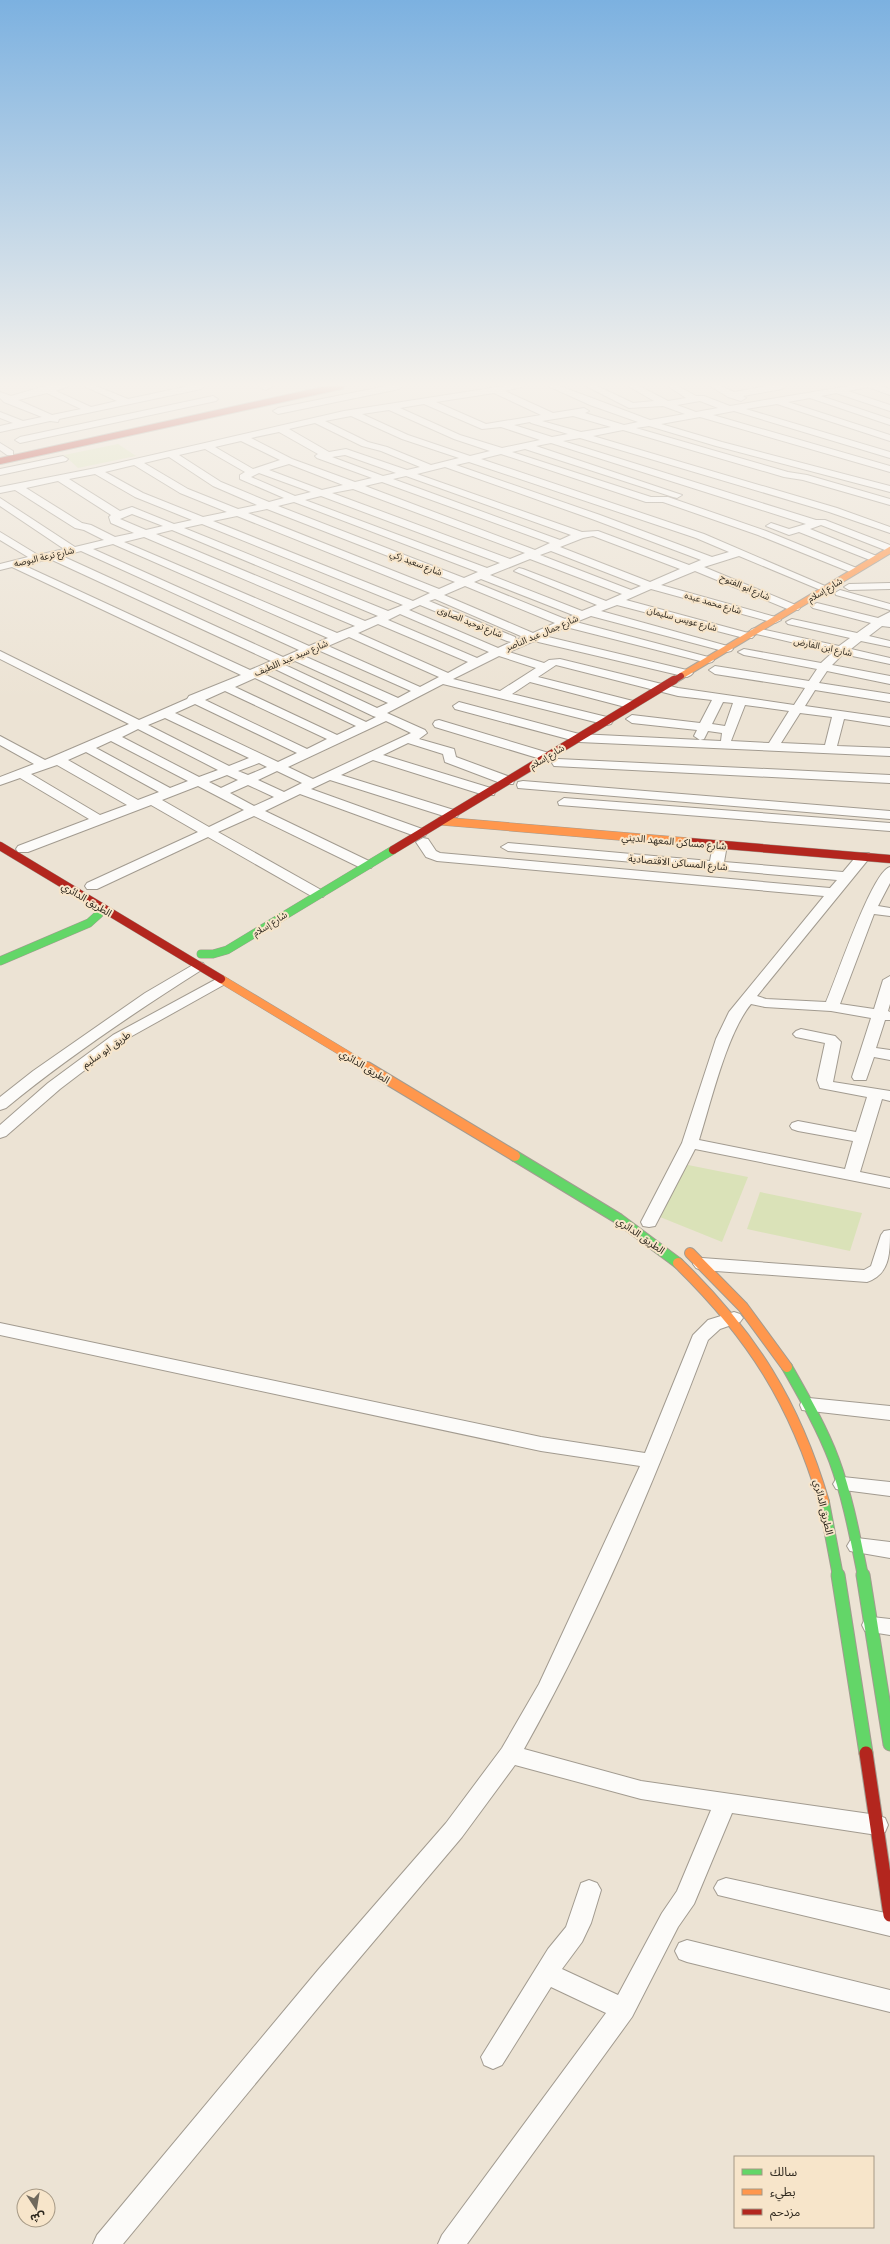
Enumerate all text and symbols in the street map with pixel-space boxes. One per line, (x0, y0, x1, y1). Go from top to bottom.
street label: شارع ترعة البوصه (13, 545, 75, 571)
street label: شارع سعيد زكي (388, 548, 444, 580)
street label: شارع ابو الفتوح (718, 572, 771, 604)
street label: شارع إسلام (806, 576, 845, 606)
street label: شارع محمد عبده (683, 590, 743, 618)
street label: شارع توحيد الصاوى (435, 604, 504, 641)
street label: شارع عويس سليمان (645, 605, 718, 635)
street label: شارع جمال عبد الناصر (503, 613, 581, 655)
street label: شارع ابن الفارض (792, 636, 853, 660)
street label: شارع سيد عبد اللطيف (253, 638, 330, 680)
street label: شارع إسلام (528, 743, 567, 773)
street label: شارع مساكن المعهد الديني (621, 831, 727, 854)
street label: شارع المساكن الاقتصادية (628, 853, 728, 874)
street label: الطريق الدائري (59, 880, 114, 921)
street label: شارع إسلام (251, 910, 290, 940)
street label: طريق ابو سليم (80, 1029, 134, 1072)
street label: الطريق الدائري (337, 1047, 392, 1088)
street label: الطريق الدائري (613, 1215, 667, 1258)
street label: الطريق الدائري (810, 1478, 835, 1536)
legend (734, 2156, 874, 2228)
text: سالك (770, 2165, 797, 2179)
text: بطيء (770, 2185, 796, 2202)
north arrow (16, 2188, 56, 2228)
text: مزدحم (770, 2205, 800, 2221)
text: ش (29, 2209, 47, 2225)

